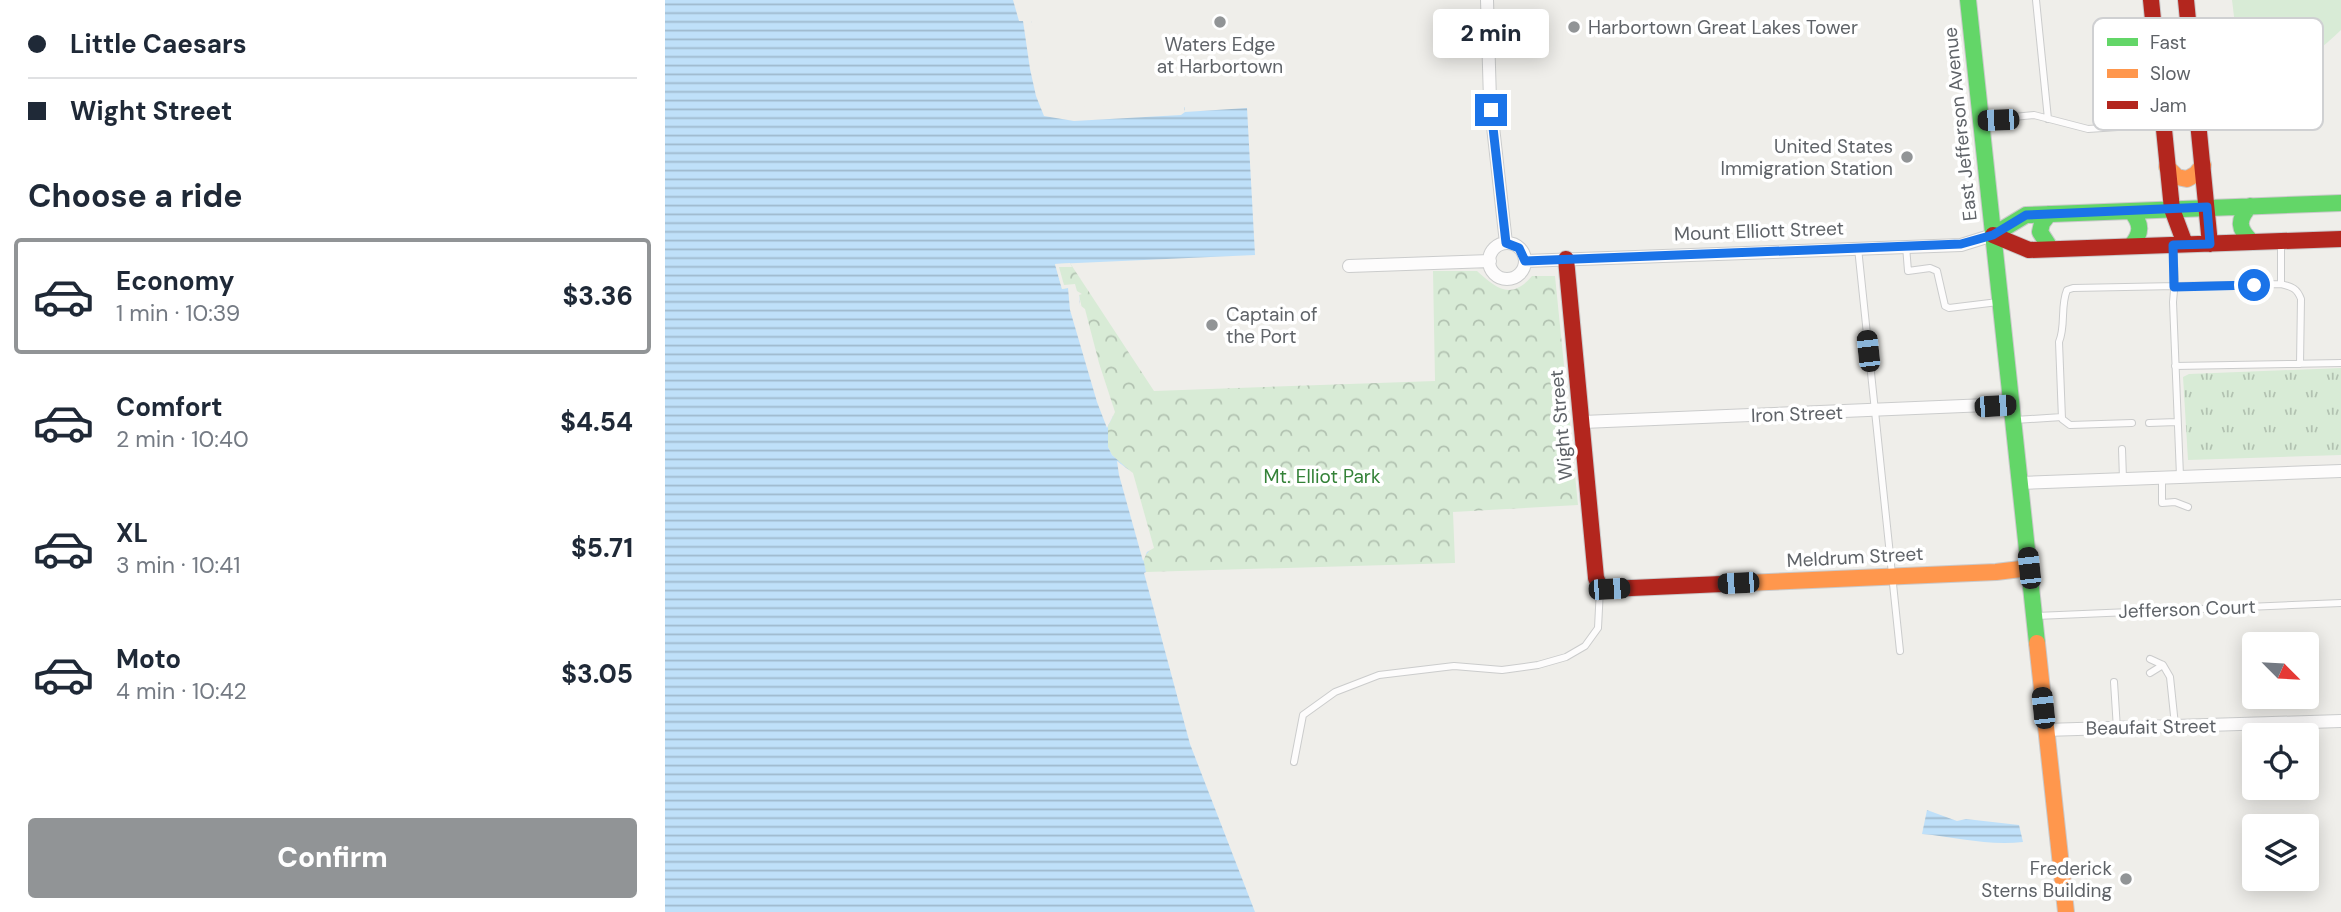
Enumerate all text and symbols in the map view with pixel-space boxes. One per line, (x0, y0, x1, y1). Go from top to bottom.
callout: 2 min (1433, 8, 1549, 57)
marker: Waters Edge at Harbortown (1212, 14, 1228, 30)
place label: Harbortown Great Lakes Tower (1588, 15, 1858, 40)
text: 2 min (1460, 18, 1522, 48)
legend (2093, 18, 2323, 130)
marker: Harbortown Great Lakes Tower (1566, 19, 1582, 35)
street label: East Jefferson Avenue (1937, 26, 1983, 222)
text: Little Caesars (70, 27, 246, 61)
text: Fast (2150, 30, 2186, 55)
place label: Waters Edge at Harbortown (1157, 32, 1283, 79)
text: Slow (2150, 61, 2191, 86)
text: Jam (2150, 93, 2187, 118)
text: Wight Street (70, 94, 232, 128)
route end (1475, 94, 1507, 126)
car (1977, 109, 2020, 131)
place label: United States Immigration Station (1720, 134, 1893, 181)
marker: United States Immigration Station (1899, 149, 1915, 165)
text: Choose a ride (28, 175, 243, 217)
street label: Mount Elliott Street (1674, 216, 1844, 246)
text: Economy (116, 264, 234, 298)
icon: car (32, 265, 95, 328)
route start (2238, 269, 2270, 301)
text: $3.36 (563, 279, 633, 313)
text: 1 min · 10:39 (116, 298, 240, 328)
place label: Captain of the Port (1226, 302, 1318, 349)
marker: Captain of the Port (1204, 317, 1220, 333)
car (1856, 329, 1881, 373)
street label: Wight Street (1544, 369, 1578, 481)
text: Comfort (116, 390, 222, 424)
icon: car (32, 391, 95, 454)
car (1974, 394, 2017, 418)
street label: Iron Street (1750, 400, 1844, 428)
text: $4.54 (560, 405, 633, 439)
text: 2 min · 10:40 (116, 424, 249, 454)
park label: Mt. Elliot Park (1264, 464, 1381, 489)
text: XL (116, 516, 148, 550)
icon: car (32, 517, 95, 580)
text: $5.71 (571, 531, 633, 565)
street label: Meldrum Street (1786, 541, 1924, 573)
car (2017, 546, 2042, 590)
text: 3 min · 10:41 (116, 550, 240, 580)
car (1717, 571, 1760, 595)
car (1588, 577, 1631, 601)
street label: Jefferson Court (2118, 594, 2256, 624)
north arrow (2242, 632, 2319, 709)
map controls (2242, 632, 2319, 891)
text: Moto (116, 642, 181, 676)
icon: car (32, 643, 95, 706)
text: $3.05 (561, 657, 633, 691)
text: 4 min · 10:42 (116, 676, 247, 706)
car (2031, 686, 2056, 730)
street label: Beaufait Street (2085, 713, 2217, 741)
button: locate (2242, 723, 2319, 800)
button: layers (2242, 814, 2319, 891)
button: Confirm (28, 818, 637, 898)
place label: Frederick Sterns Building (1981, 856, 2112, 903)
marker: Frederick Sterns Building (2118, 871, 2134, 887)

